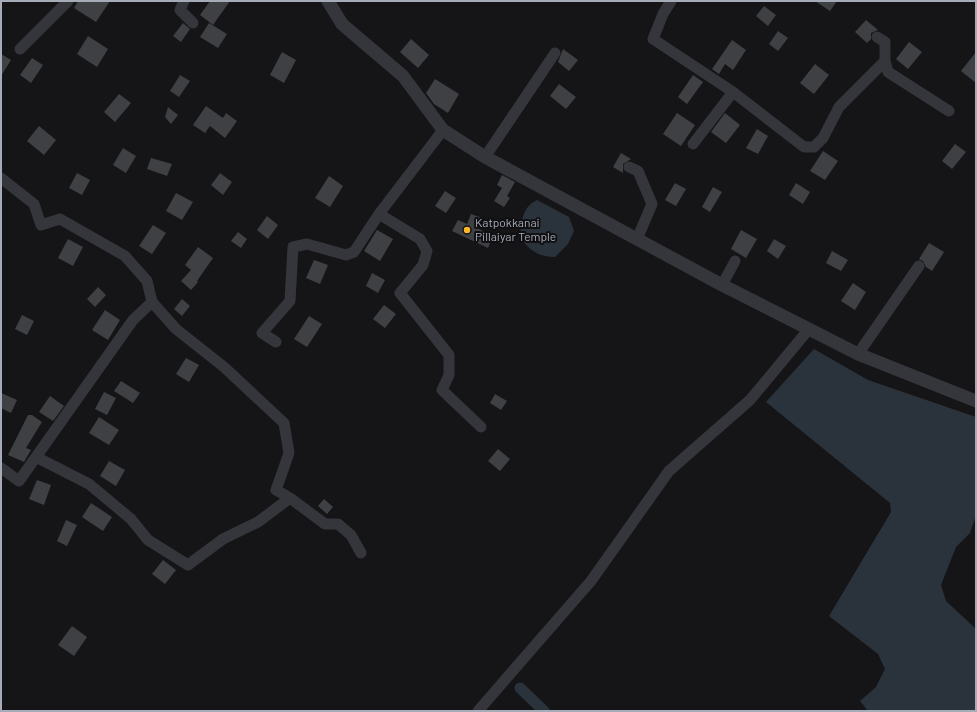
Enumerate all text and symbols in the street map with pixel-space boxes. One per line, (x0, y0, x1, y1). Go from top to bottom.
place label: Katpokkanai Pillaiyar Temple (475, 215, 556, 243)
marker: Katpokkanai Pillaiyar Temple (462, 225, 472, 235)

